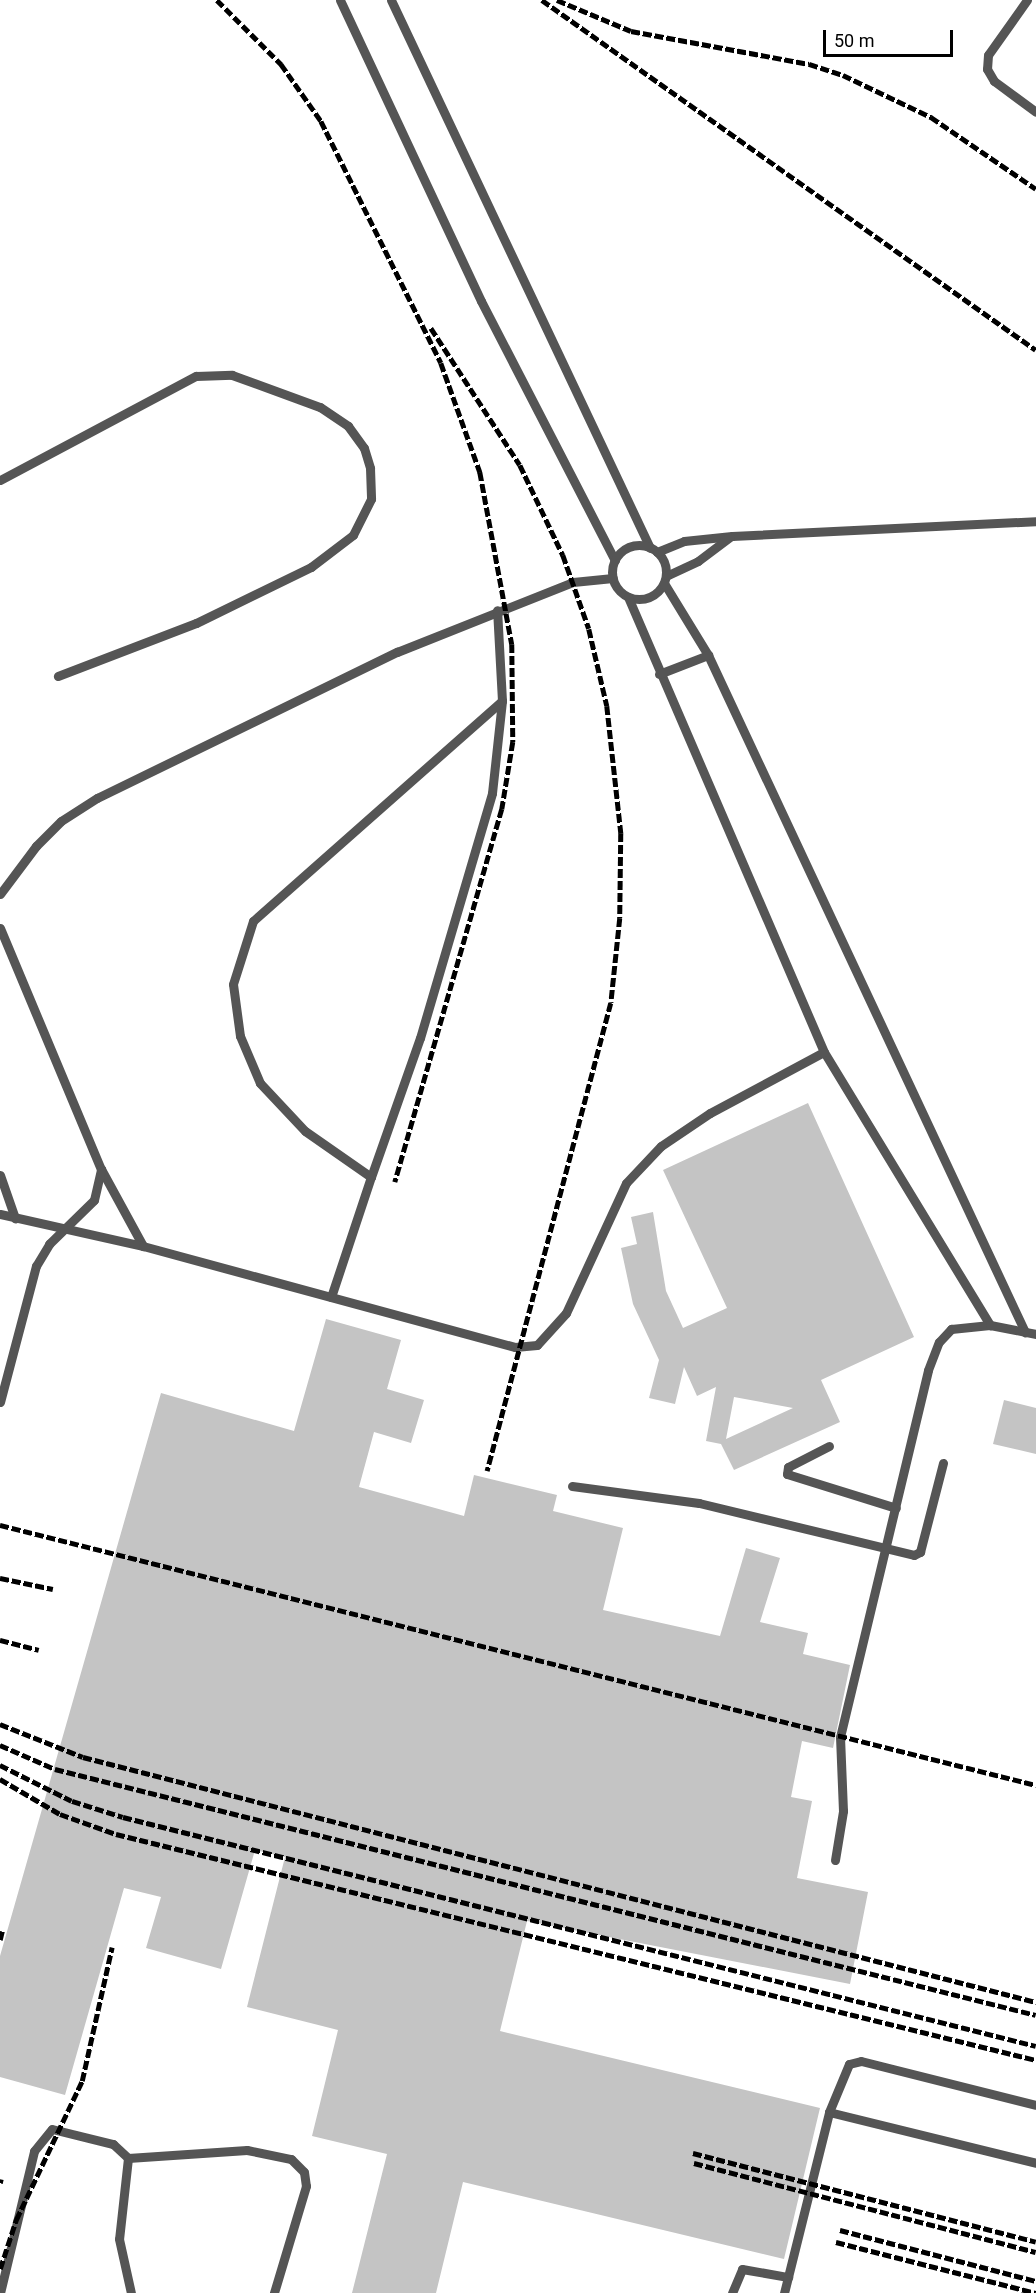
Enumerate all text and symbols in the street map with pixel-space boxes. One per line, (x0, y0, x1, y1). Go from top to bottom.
scale bar (826, 18, 956, 56)
text: 50 m (834, 30, 874, 51)

